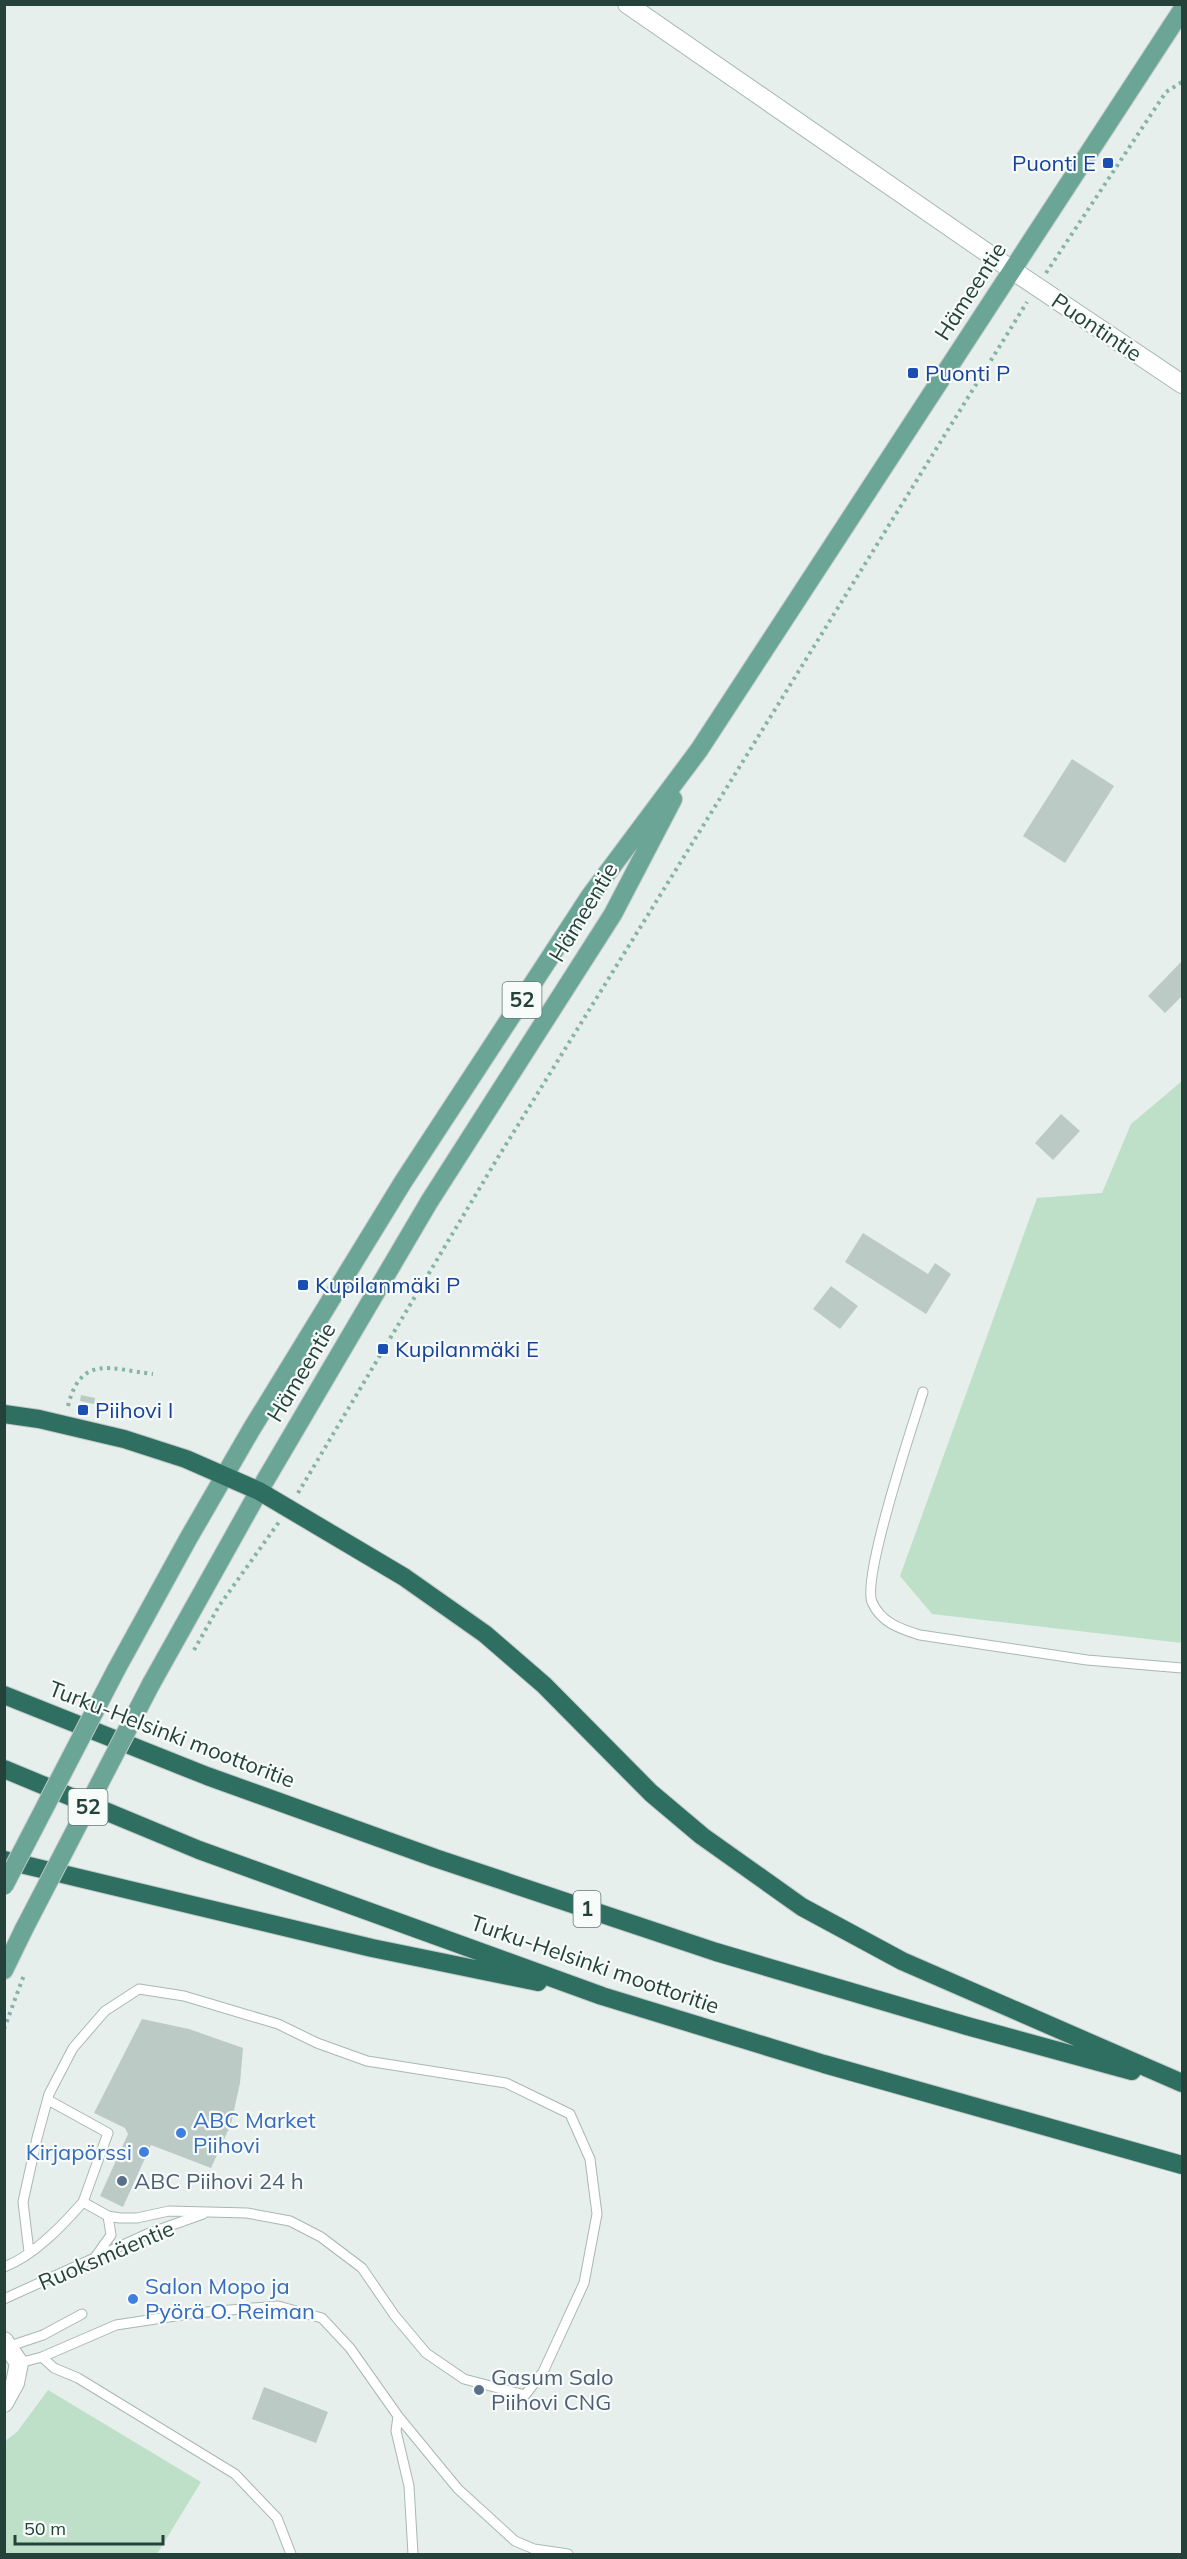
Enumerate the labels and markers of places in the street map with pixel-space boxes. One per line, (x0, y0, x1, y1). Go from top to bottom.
place label: Puonti E (1012, 149, 1096, 177)
marker: Puonti E (1101, 156, 1115, 170)
place label: Puonti P (925, 359, 1010, 387)
marker: Puonti P (906, 366, 920, 380)
place label: Kupilanmäki P (315, 1271, 460, 1299)
marker: Kupilanmäki P (296, 1278, 310, 1292)
place label: Kupilanmäki E (395, 1335, 539, 1363)
marker: Kupilanmäki E (376, 1342, 390, 1356)
place label: Piihovi I (95, 1396, 173, 1424)
marker: Piihovi I (76, 1403, 90, 1417)
place label: ABC Market Piihovi (193, 2106, 316, 2159)
marker: ABC Market Piihovi (174, 2126, 188, 2140)
place label: Kirjapörssi (26, 2138, 132, 2166)
marker: Kirjapörssi (137, 2145, 151, 2159)
place label: ABC Piihovi 24 h (134, 2167, 304, 2195)
marker: ABC Piihovi 24 h (115, 2174, 129, 2188)
place label: Salon Mopo ja Pyörä O. Reiman (145, 2272, 315, 2325)
marker: Salon Mopo ja Pyörä O. Reiman (126, 2292, 140, 2306)
place label: Gasum Salo Piihovi CNG (491, 2363, 614, 2416)
marker: Gasum Salo Piihovi CNG (472, 2383, 486, 2397)

